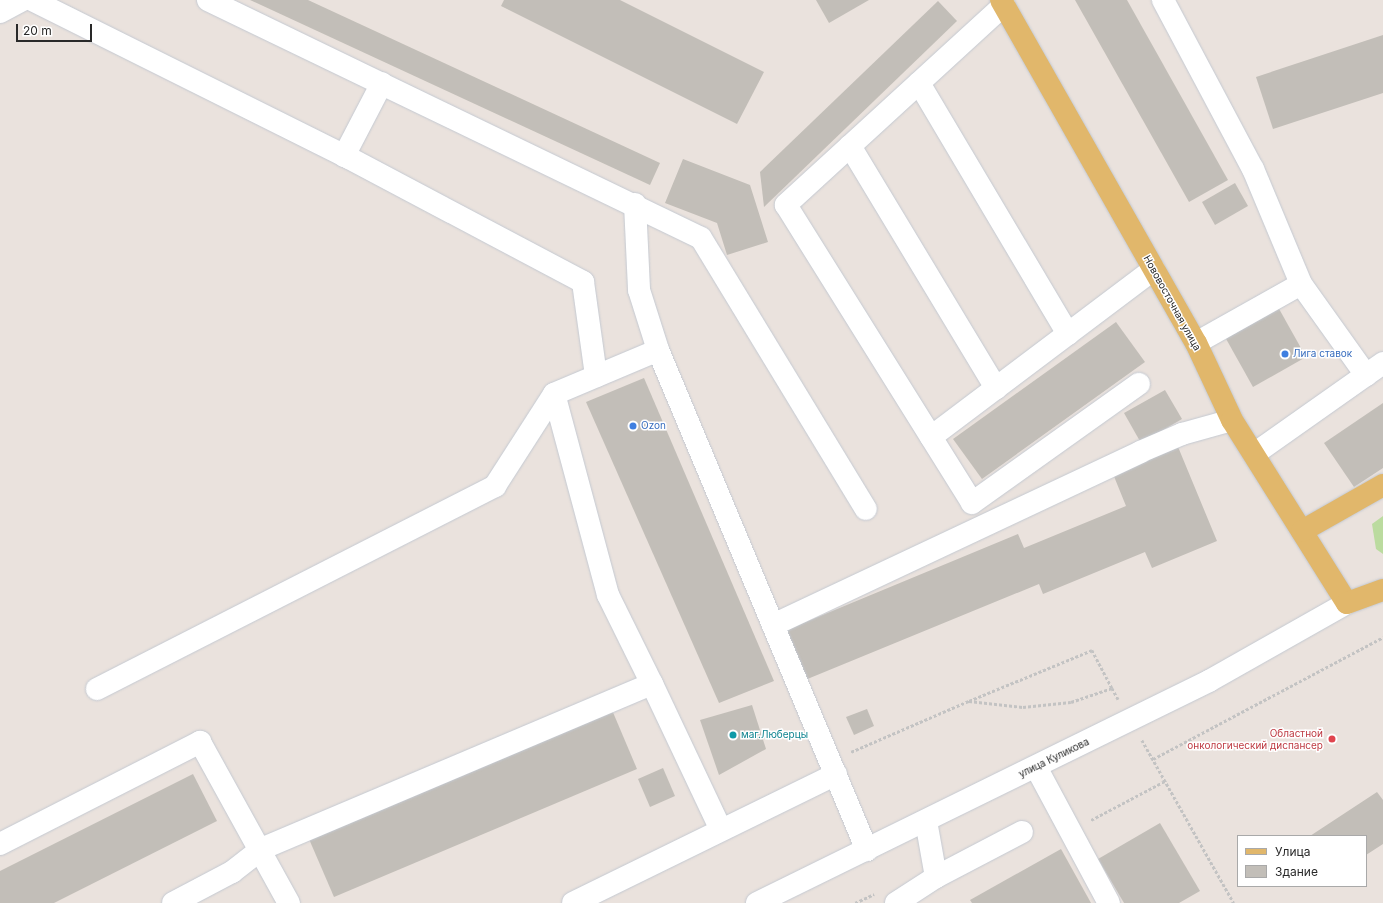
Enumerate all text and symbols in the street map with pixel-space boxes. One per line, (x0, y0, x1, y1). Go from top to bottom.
scale bar (18, 16, 94, 42)
text: 20 m (23, 23, 52, 38)
street label: Нововосточная улица (1141, 253, 1203, 353)
place label: Лига ставок (1293, 348, 1352, 360)
marker: Лига ставок (1280, 349, 1290, 359)
place label: Ozon (641, 420, 666, 432)
marker: Ozon (628, 421, 638, 431)
place label: Областной онкологический диспансер (1187, 727, 1323, 750)
place label: маг.Люберцы (741, 729, 808, 741)
marker: маг.Люберцы (728, 730, 738, 740)
marker: Областной онкологический диспансер (1326, 733, 1338, 745)
street label: улица Куликова (1017, 736, 1091, 780)
legend (1237, 835, 1367, 887)
text: Улица (1275, 844, 1310, 859)
text: Здание (1275, 864, 1318, 879)

